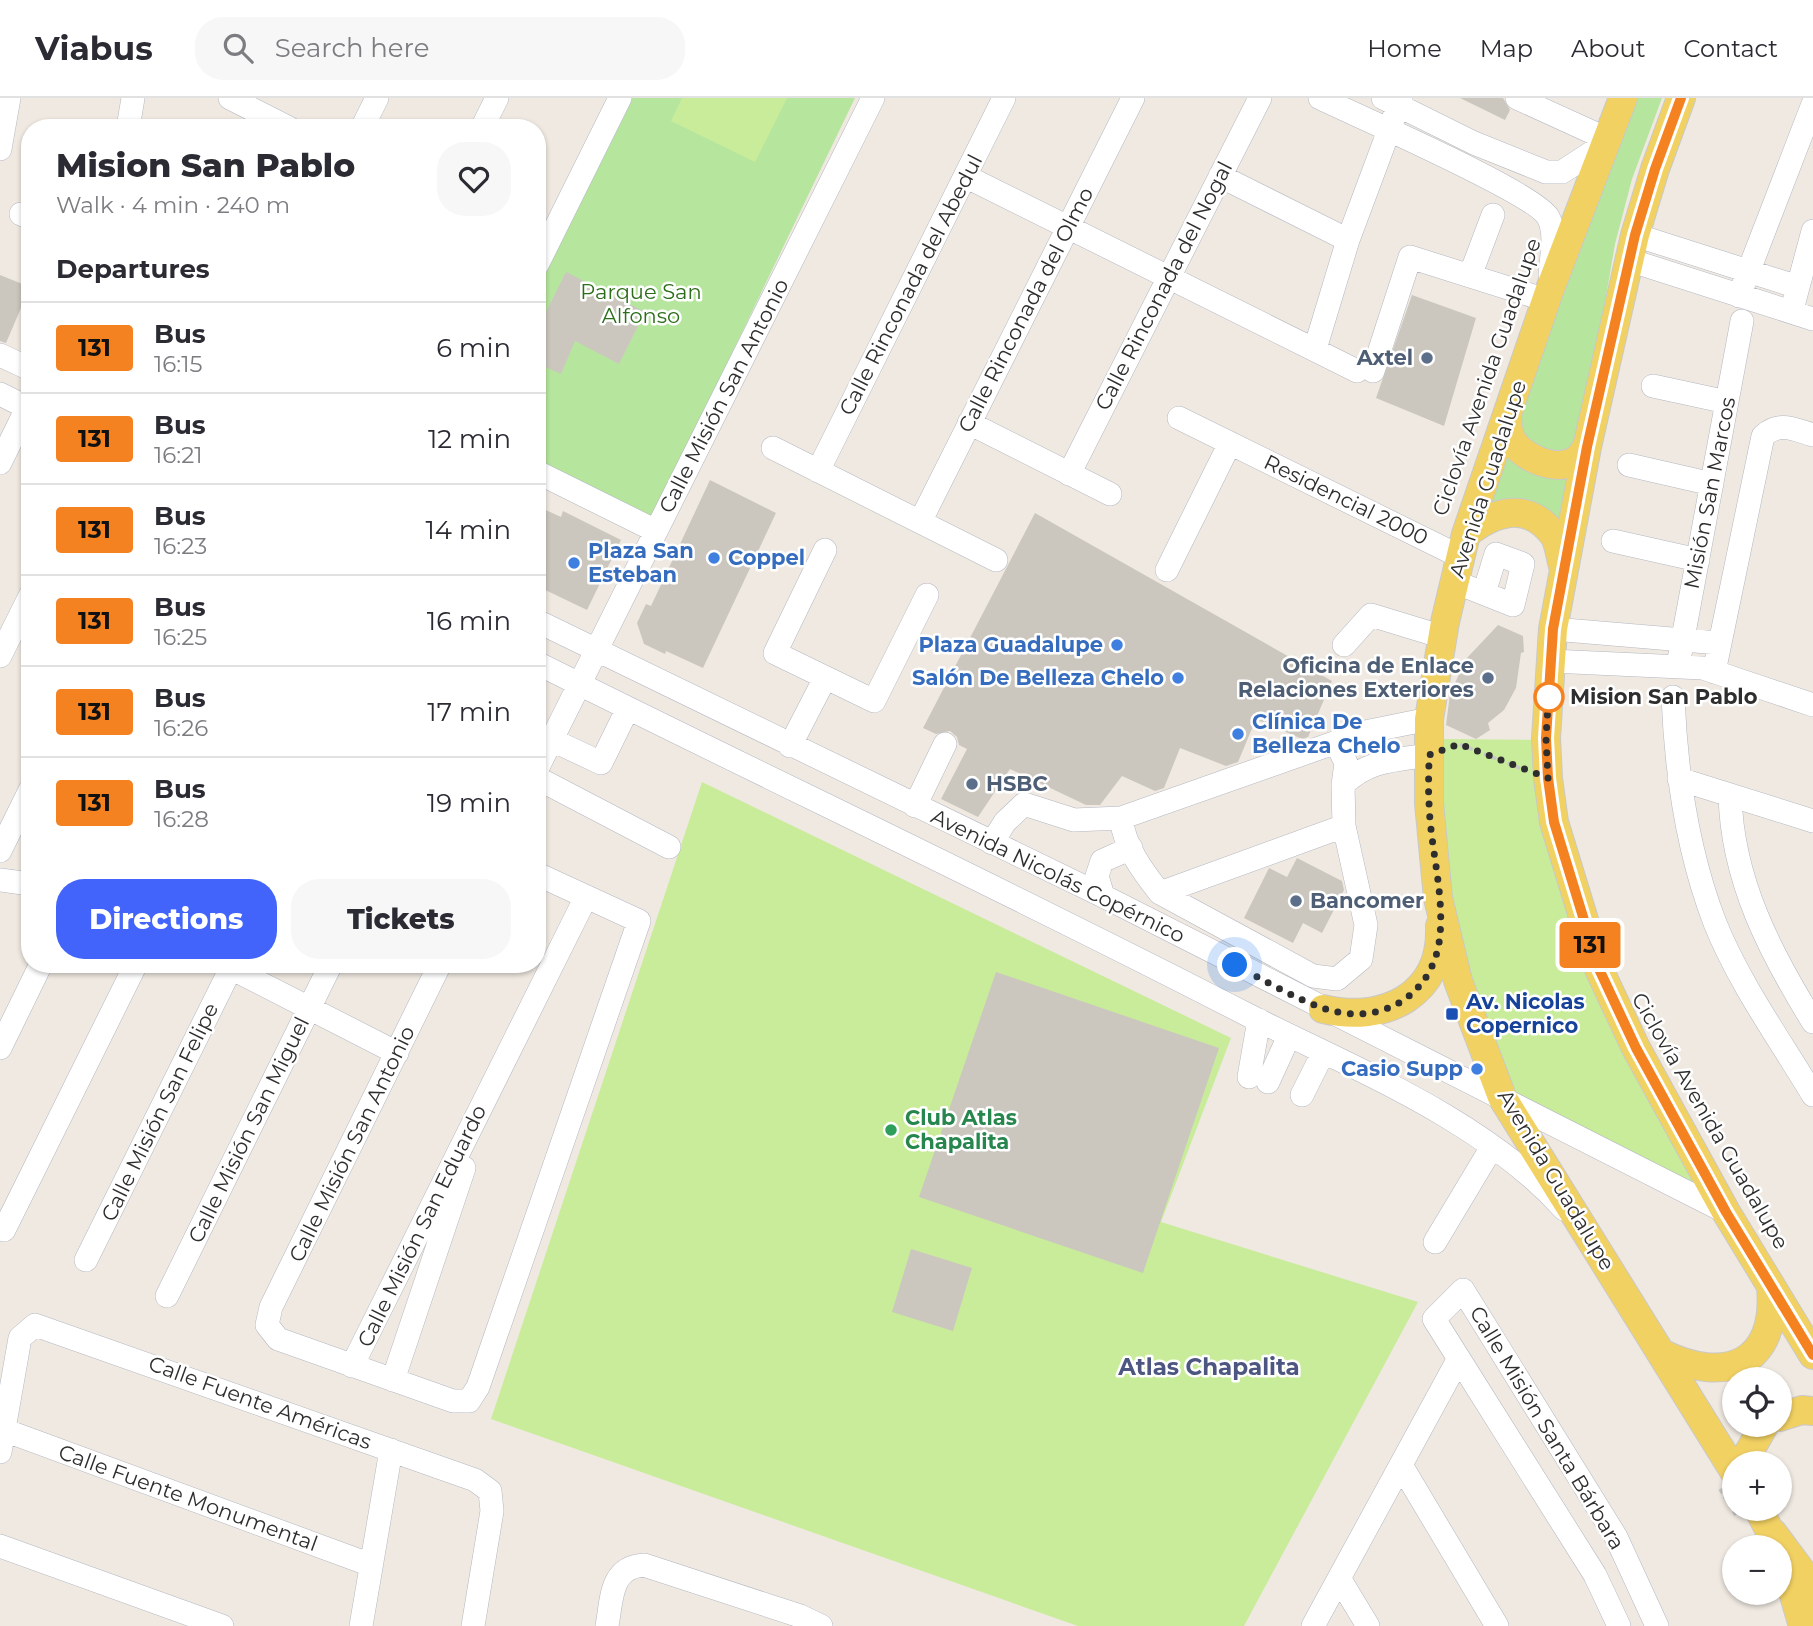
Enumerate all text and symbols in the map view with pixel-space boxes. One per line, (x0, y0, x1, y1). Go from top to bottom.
search box (195, 17, 685, 80)
text: Viabus (35, 28, 153, 68)
icon: search (219, 29, 257, 67)
text: Search here (275, 32, 429, 64)
text: Home (1367, 34, 1442, 63)
text: Map (1480, 34, 1533, 63)
text: About (1571, 34, 1645, 63)
text: Contact (1683, 34, 1778, 63)
button: heart (437, 142, 511, 216)
text: Mision San Pablo (56, 145, 355, 185)
street label: Calle Rinconada del Abedul (834, 150, 987, 419)
street label: Calle Rinconada del Nogal (1090, 157, 1237, 414)
street label: Calle Rinconada del Olmo (953, 183, 1098, 437)
text: Walk · 4 min · 240 m (56, 191, 290, 219)
street label: Ciclovía Avenida Guadalupe (1428, 235, 1546, 519)
text: Departures (56, 253, 210, 285)
street label: Calle Misión San Antonio (653, 274, 794, 517)
park label: Parque San Alfonso (580, 279, 702, 328)
text: Bus (154, 318, 206, 350)
text: 6 min (436, 332, 511, 364)
text: 131 (78, 333, 111, 362)
place label: Axtel (1356, 345, 1413, 370)
text: 16:15 (154, 350, 203, 378)
marker: Axtel (1419, 350, 1435, 366)
street label: Avenida Guadalupe (1444, 377, 1532, 581)
street label: Misión San Marcos (1679, 395, 1740, 591)
text: Bus (154, 409, 206, 441)
text: 12 min (428, 423, 511, 455)
text: 131 (78, 424, 111, 453)
text: 16:21 (154, 441, 203, 469)
street label: Residencial 2000 (1260, 449, 1432, 550)
text: Bus (154, 500, 206, 532)
text: 14 min (425, 514, 511, 546)
text: 131 (78, 515, 111, 544)
text: 16:23 (154, 532, 207, 560)
place label: Plaza San Esteban (588, 538, 694, 587)
place label: Coppel (728, 545, 805, 570)
marker: Coppel (706, 550, 722, 566)
marker: Plaza San Esteban (566, 555, 582, 571)
text: Bus (154, 591, 206, 623)
text: 16 min (427, 605, 511, 637)
text: 131 (78, 606, 111, 635)
text: 16:25 (154, 623, 207, 651)
place label: Plaza Guadalupe (918, 632, 1103, 657)
marker: Plaza Guadalupe (1109, 637, 1125, 653)
place label: Oficina de Enlace Relaciones Exteriores (1238, 653, 1474, 702)
place label: Salón De Belleza Chelo (912, 665, 1164, 690)
marker: Salón De Belleza Chelo (1170, 670, 1186, 686)
marker: Oficina de Enlace Relaciones Exteriores (1480, 670, 1496, 686)
text: Bus (154, 682, 206, 714)
marker: Mision San Pablo (1534, 682, 1564, 712)
place label: Mision San Pablo (1570, 684, 1758, 709)
text: 17 min (427, 696, 511, 728)
text: 131 (78, 697, 111, 726)
place label: Clínica De Belleza Chelo (1252, 709, 1401, 758)
text: 16:26 (154, 714, 208, 742)
marker: Clínica De Belleza Chelo (1230, 726, 1246, 742)
place label: HSBC (986, 771, 1048, 796)
text: Bus (154, 773, 206, 805)
marker: HSBC (964, 776, 980, 792)
text: 19 min (427, 787, 511, 819)
text: 131 (78, 788, 111, 817)
street label: Avenida Nicolás Copérnico (927, 803, 1189, 948)
text: 16:28 (154, 805, 209, 833)
button: Directions (56, 879, 277, 959)
button: Tickets (291, 879, 511, 959)
place label: Bancomer (1310, 888, 1424, 913)
marker: Bancomer (1288, 893, 1304, 909)
line badge: 131 (1550, 922, 1630, 968)
text: 131 (1573, 930, 1607, 959)
your location (1217, 947, 1252, 982)
street label: Ciclovía Avenida Guadalupe (1627, 988, 1794, 1253)
place label: Av. Nicolas Copernico (1465, 989, 1585, 1038)
street label: Calle Misión San Felipe (96, 998, 223, 1225)
marker: Av. Nicolas Copernico (1444, 1006, 1460, 1022)
street label: Calle Misión San Miguel (183, 1013, 314, 1247)
street label: Calle Misión San Antonio (283, 1022, 420, 1266)
place label: Casio Supp (1341, 1056, 1463, 1081)
marker: Casio Supp (1469, 1061, 1485, 1077)
street label: Avenida Guadalupe (1493, 1085, 1620, 1275)
street label: Calle Misión San Eduardo (352, 1101, 491, 1351)
place label: Club Atlas Chapalita (905, 1105, 1017, 1154)
marker: Club Atlas Chapalita (883, 1122, 899, 1138)
street label: Calle Misión Santa Bárbara (1465, 1301, 1630, 1554)
street label: Calle Fuente Américas (145, 1351, 375, 1455)
district label: Atlas Chapalita (1117, 1353, 1300, 1381)
map controls (1722, 1367, 1792, 1605)
button: locate (1722, 1367, 1792, 1437)
street label: Calle Fuente Monumental (55, 1439, 321, 1556)
button: + (1722, 1451, 1792, 1521)
button: − (1722, 1535, 1792, 1605)

